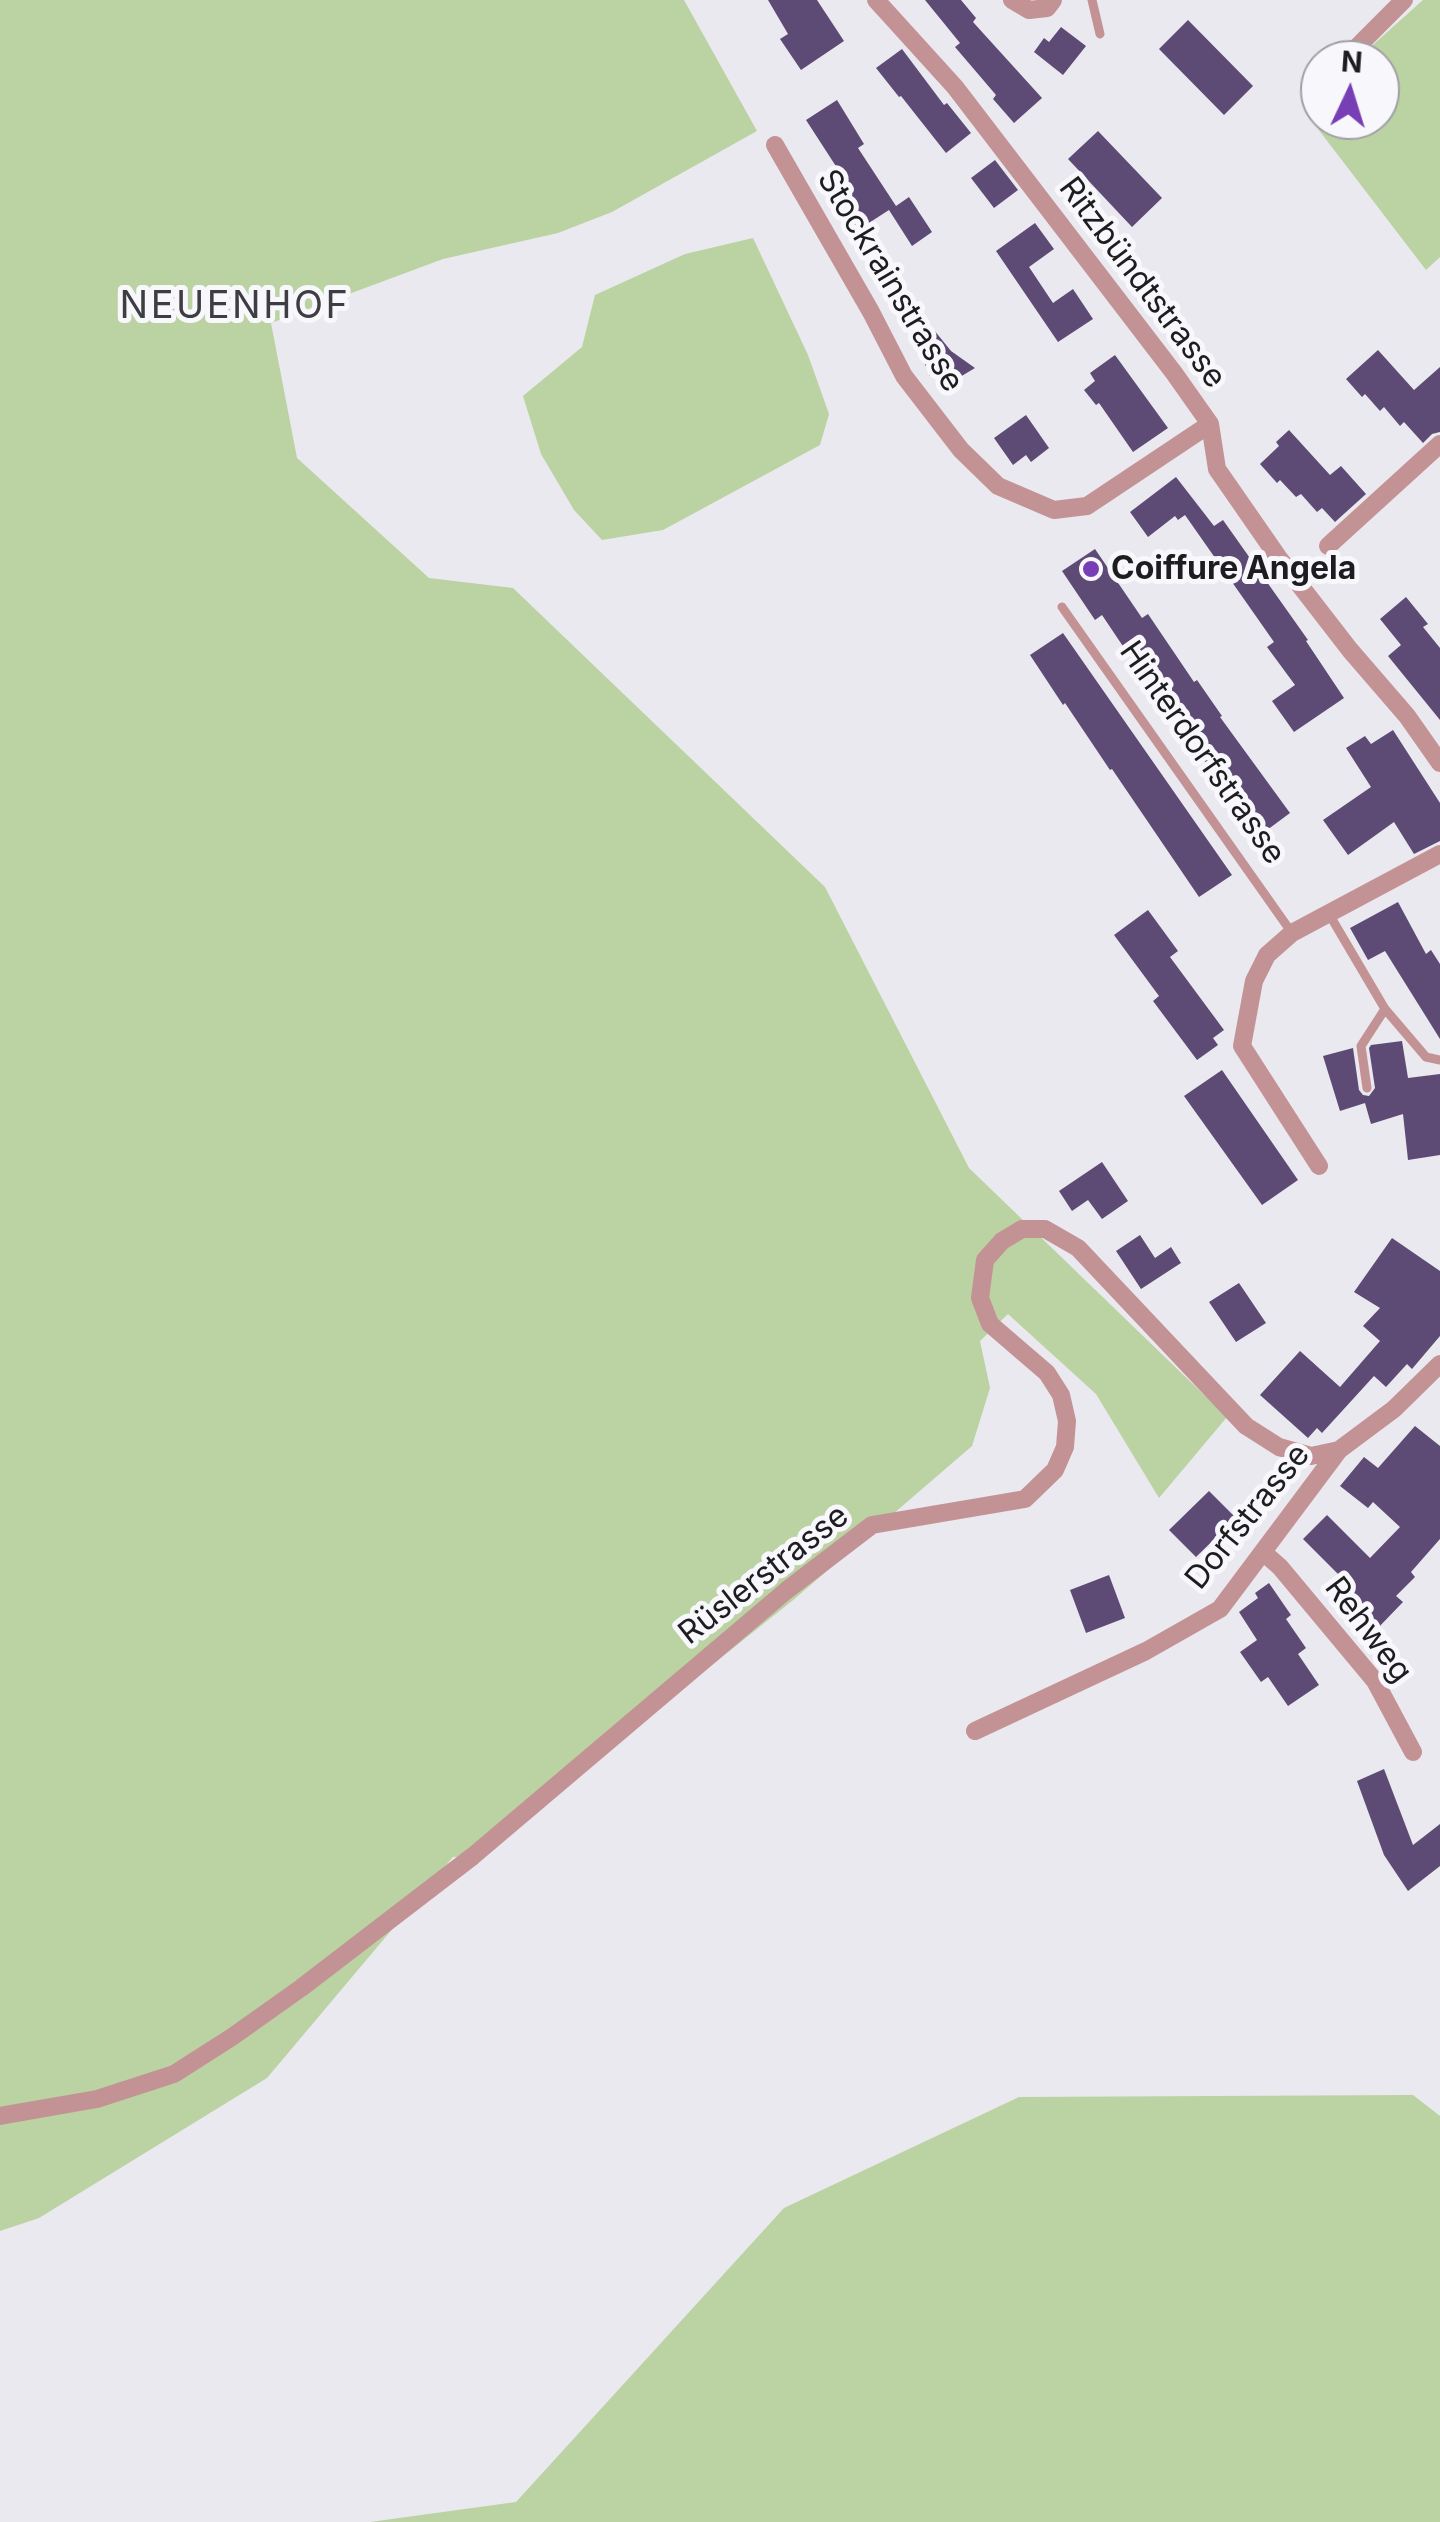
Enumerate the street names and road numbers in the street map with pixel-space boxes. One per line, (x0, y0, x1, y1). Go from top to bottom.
street label: Stockrainstrasse (809, 163, 971, 399)
street label: Ritzbündtstrasse (1050, 170, 1234, 396)
street label: Hinterdorfstrasse (1111, 634, 1293, 872)
street label: Dorfstrasse (1178, 1437, 1318, 1597)
street label: Rüslerstrasse (672, 1497, 856, 1653)
street label: Rehweg (1316, 1570, 1420, 1690)

